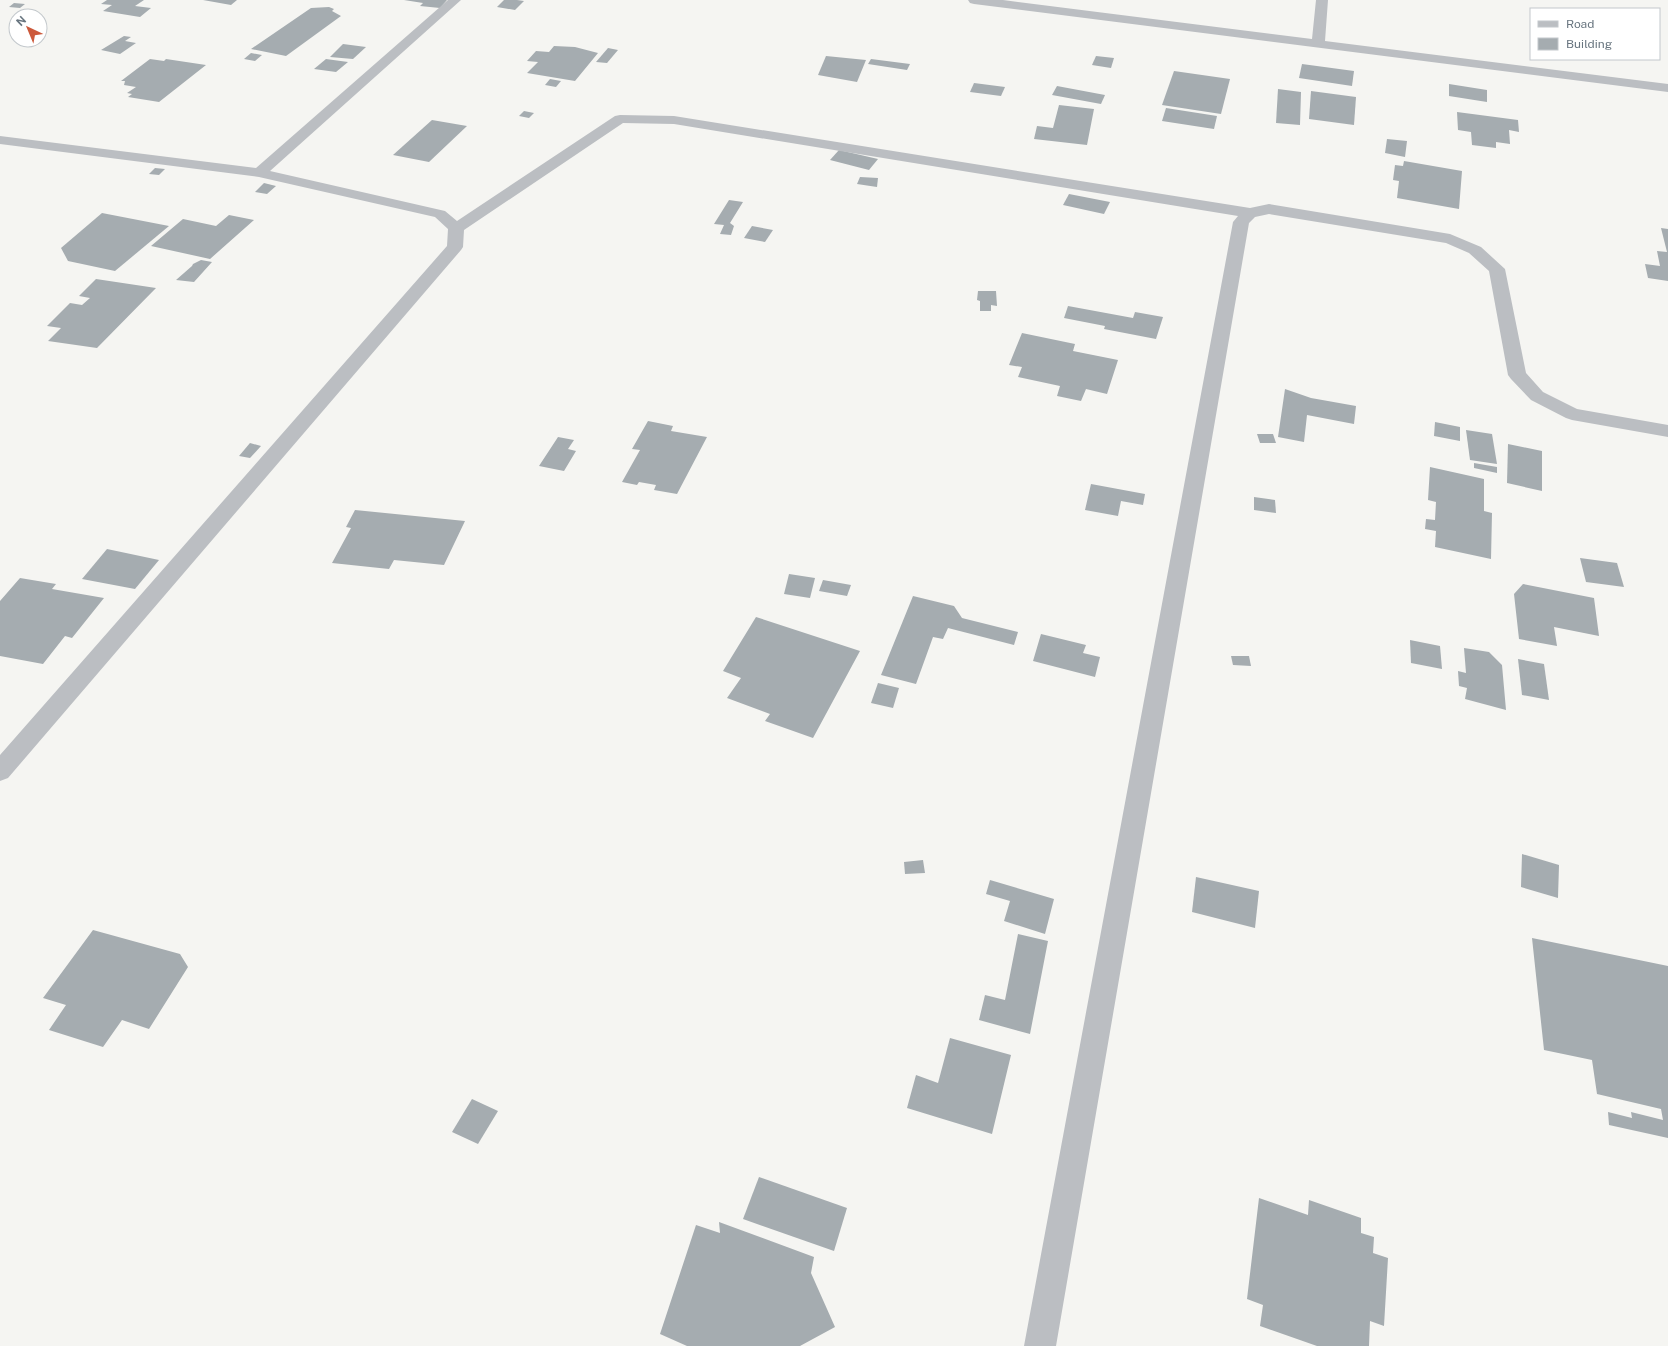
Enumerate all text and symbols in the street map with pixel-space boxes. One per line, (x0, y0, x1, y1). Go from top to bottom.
north arrow (8, 8, 48, 48)
legend (1530, 8, 1660, 60)
text: N (14, 14, 28, 28)
text: Road (1566, 17, 1594, 31)
text: Building (1566, 37, 1612, 51)

